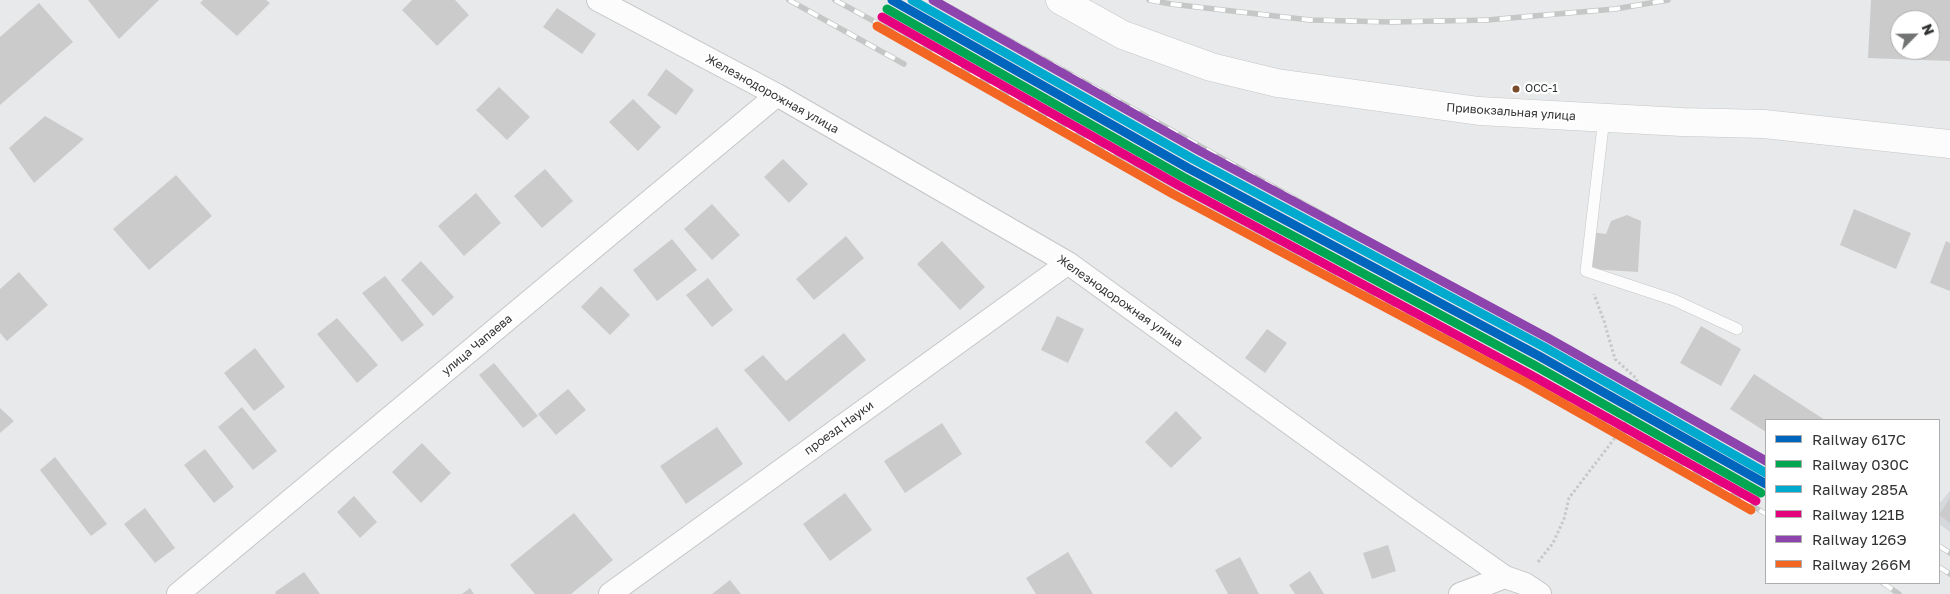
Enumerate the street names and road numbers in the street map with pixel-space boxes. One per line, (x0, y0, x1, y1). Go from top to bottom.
street label: Железнодорожная улица (703, 51, 841, 137)
street label: Привокзальная улица (1446, 100, 1576, 124)
street label: Железнодорожная улица (1054, 252, 1186, 350)
street label: улица Чапаева (439, 311, 515, 379)
street label: проезд Науки (802, 398, 876, 458)

